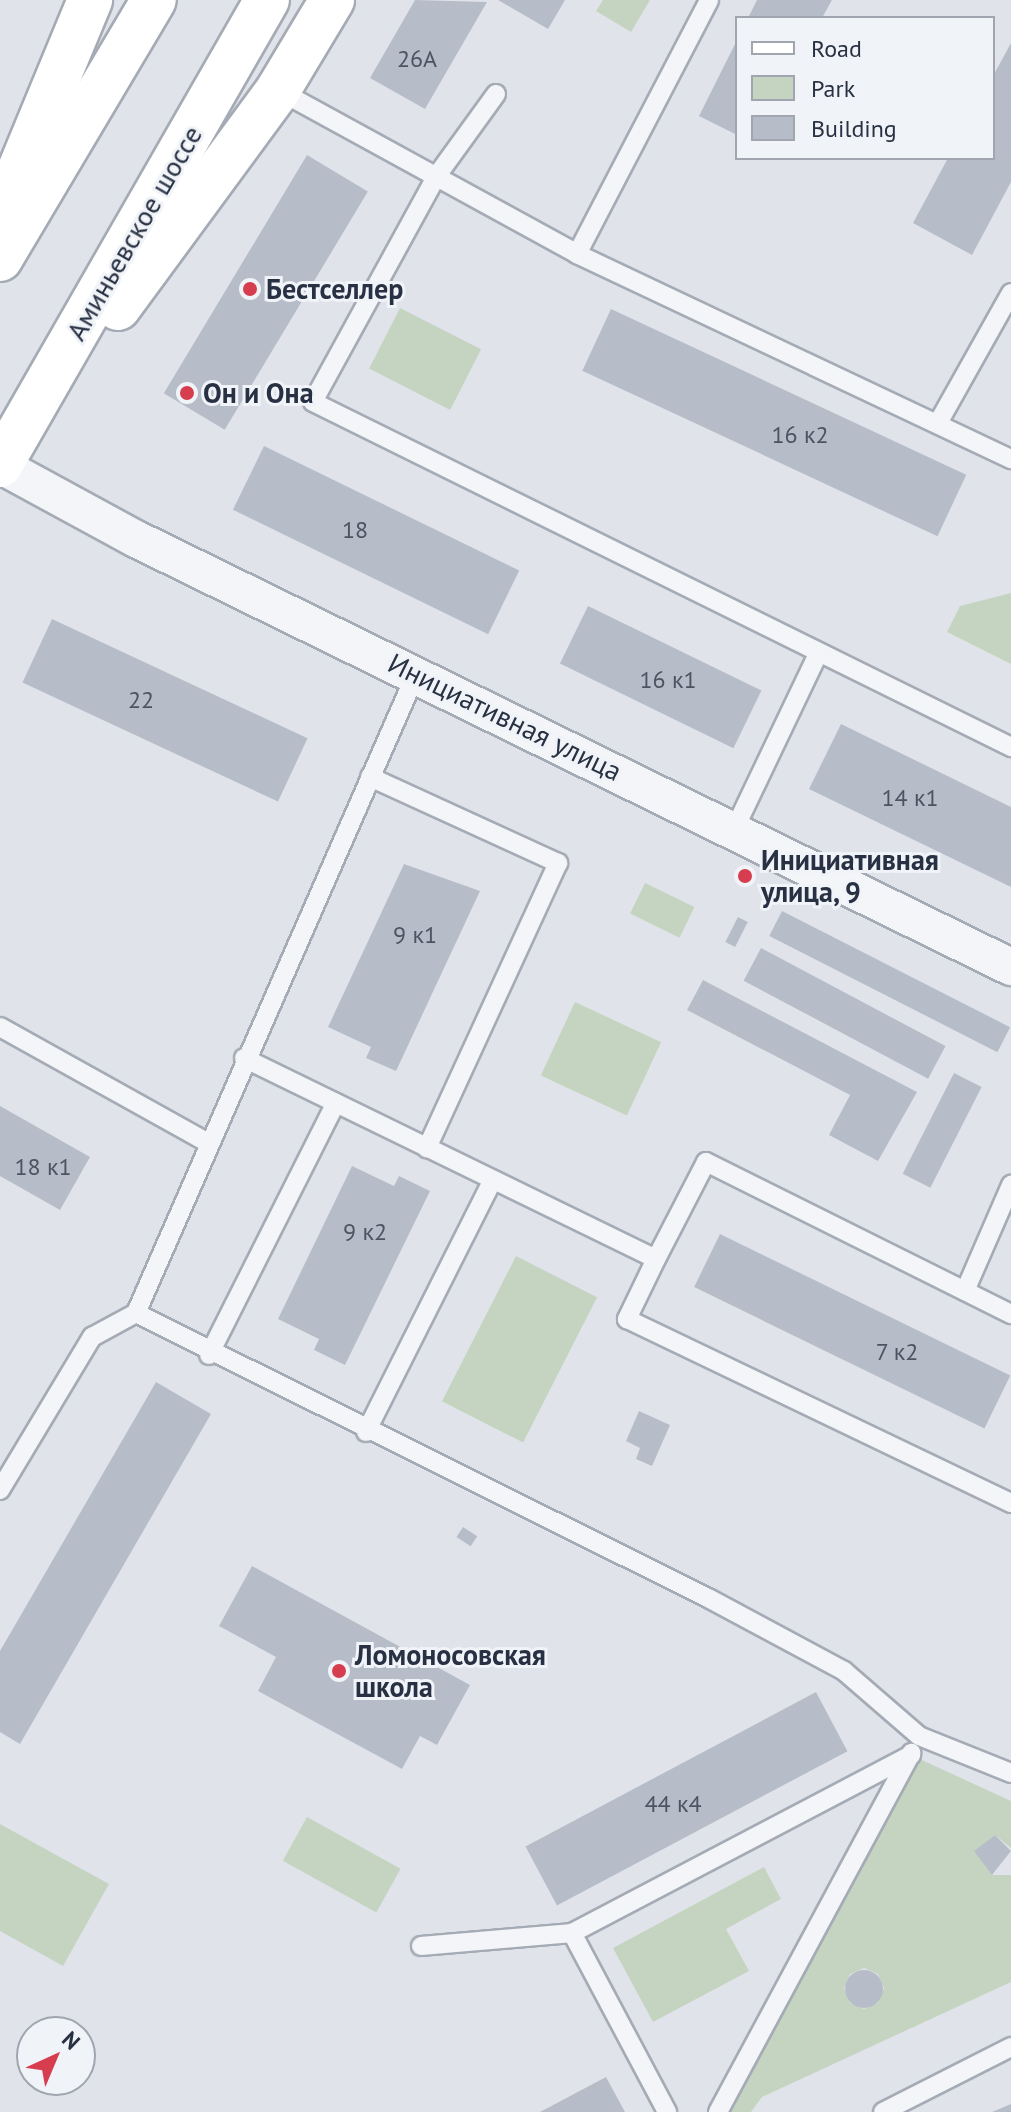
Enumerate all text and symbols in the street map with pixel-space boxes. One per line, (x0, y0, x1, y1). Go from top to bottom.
legend (735, 16, 995, 160)
text: Road (811, 33, 862, 64)
house number: 26А (397, 45, 437, 73)
text: Park (811, 73, 855, 104)
text: Building (811, 113, 897, 144)
street label: Аминьевское шоссе (59, 120, 209, 346)
place label: Бестселлер (266, 272, 403, 306)
marker: Бестселлер (241, 280, 259, 298)
place label: Он и Она (203, 376, 314, 410)
marker: Он и Она (178, 384, 196, 402)
house number: 16 к2 (771, 421, 829, 449)
house number: 18 (342, 516, 368, 544)
street label: Инициативная улица (383, 646, 627, 788)
house number: 16 к1 (639, 666, 697, 694)
house number: 22 (128, 686, 154, 714)
house number: 14 к1 (881, 784, 939, 812)
place label: Инициативная улица, 9 (761, 843, 939, 909)
marker: Инициативная улица, 9 (736, 867, 754, 885)
house number: 9 к1 (393, 921, 437, 949)
house number: 18 к1 (14, 1153, 72, 1181)
house number: 9 к2 (343, 1218, 387, 1246)
house number: 7 к2 (875, 1338, 919, 1366)
place label: Ломоносовская школа (355, 1638, 546, 1704)
marker: Ломоносовская школа (330, 1662, 348, 1680)
house number: 44 к4 (644, 1790, 702, 1818)
north arrow (16, 2016, 96, 2096)
text: N (56, 2025, 86, 2055)

